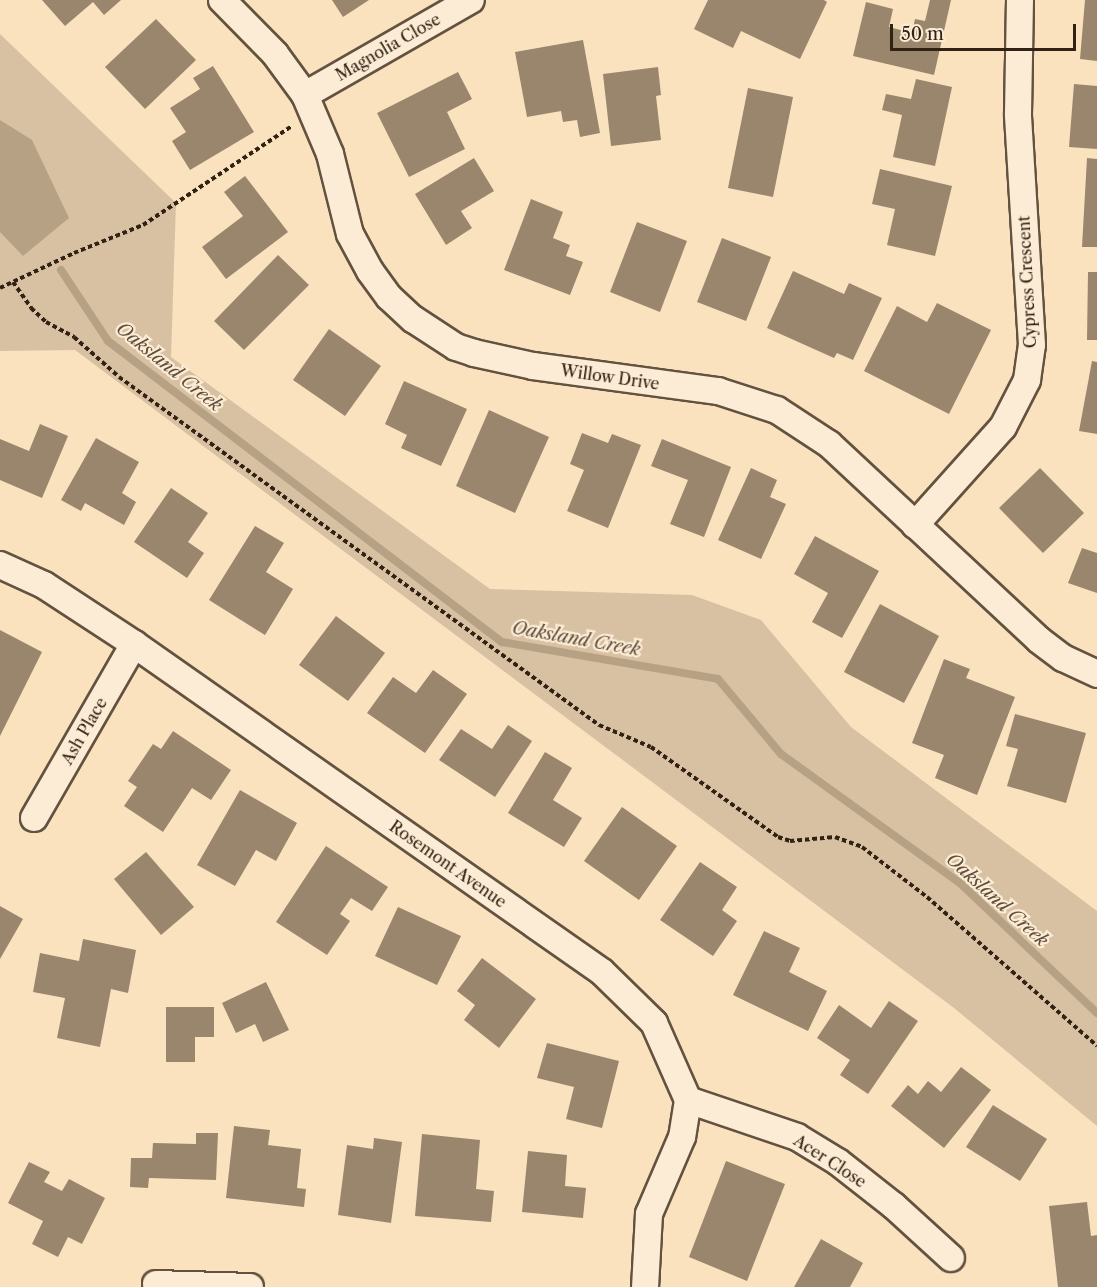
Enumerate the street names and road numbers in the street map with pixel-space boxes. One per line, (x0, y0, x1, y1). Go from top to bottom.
street label: Magnolia Close (332, 9, 444, 85)
street label: Cypress Crescent (1014, 215, 1040, 349)
street label: Willow Drive (559, 361, 661, 393)
street label: Ash Place (57, 694, 111, 768)
street label: Rosemont Avenue (386, 816, 510, 912)
street label: Acer Close (790, 1130, 870, 1192)

